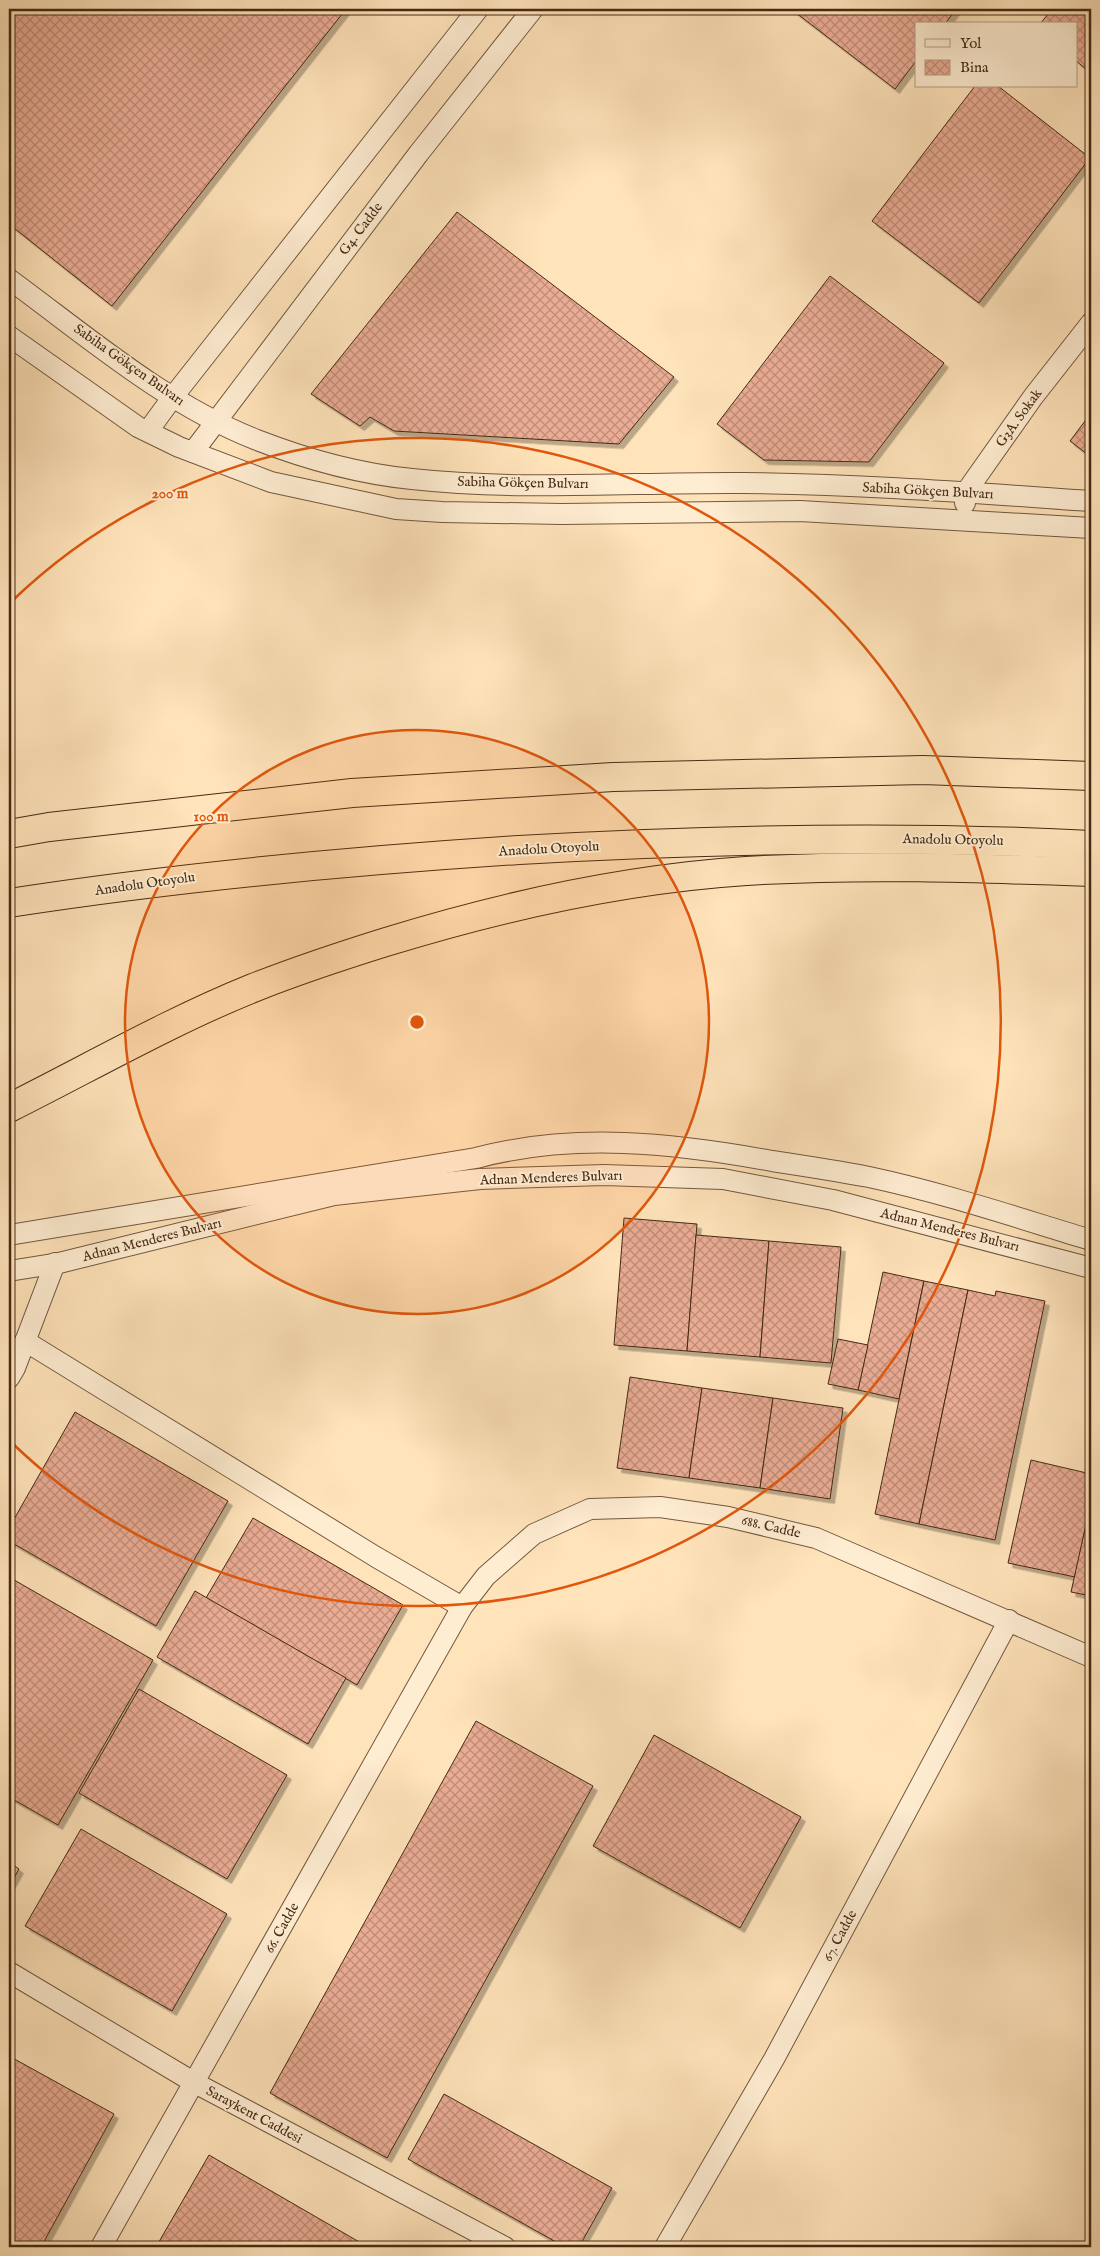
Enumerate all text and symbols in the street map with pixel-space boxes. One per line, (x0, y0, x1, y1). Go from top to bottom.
legend (915, 22, 1078, 88)
text: Yol (960, 34, 982, 53)
text: Bina (960, 58, 989, 77)
street label: G4. Cadde (335, 198, 387, 259)
street label: Sabiha Gökçen Bulvarı (70, 320, 188, 410)
street label: G3A. Sokak (992, 385, 1047, 451)
street label: Sabiha Gökçen Bulvarı (457, 473, 589, 493)
street label: Sabiha Gökçen Bulvarı (862, 479, 994, 503)
text: 200 m (152, 484, 189, 503)
text: 100 m (193, 807, 229, 826)
street label: Anadolu Otoyolu (901, 830, 1004, 850)
street label: Anadolu Otoyolu (497, 837, 600, 861)
street label: Anadolu Otoyolu (93, 868, 196, 900)
centre of rings (408, 1013, 426, 1031)
street label: Adnan Menderes Bulvarı (478, 1167, 623, 1190)
street label: Adnan Menderes Bulvarı (878, 1204, 1022, 1256)
street label: Adnan Menderes Bulvarı (80, 1214, 224, 1266)
street label: 688. Cadde (740, 1511, 803, 1543)
street label: 66. Cadde (261, 1899, 304, 1957)
street label: 67. Cadde (819, 1907, 861, 1965)
street label: Saraykent Caddesi (203, 2082, 305, 2148)

